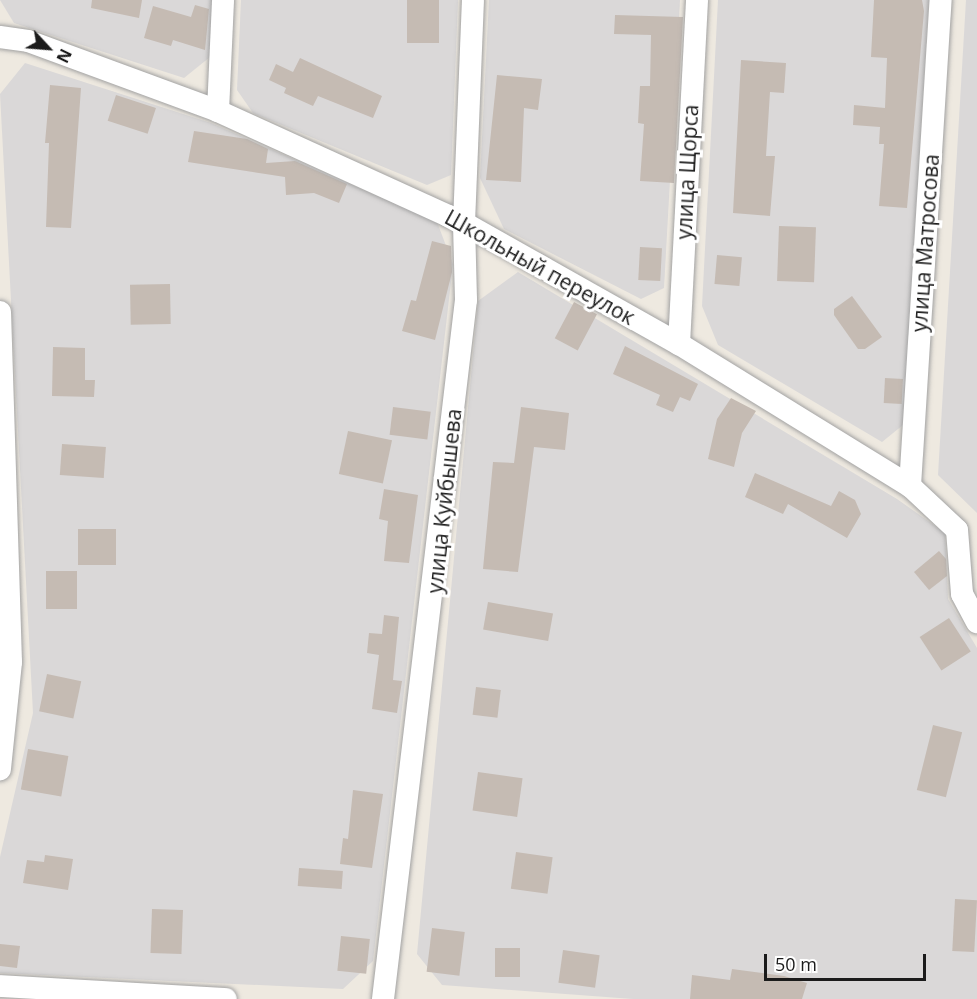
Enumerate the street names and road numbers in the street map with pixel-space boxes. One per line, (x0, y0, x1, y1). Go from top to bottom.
street label: улица Щорса (671, 104, 703, 240)
street label: улица Матросова (906, 153, 944, 333)
street label: Школьный переулок (441, 204, 639, 330)
street label: улица Куйбышева (422, 407, 466, 595)

